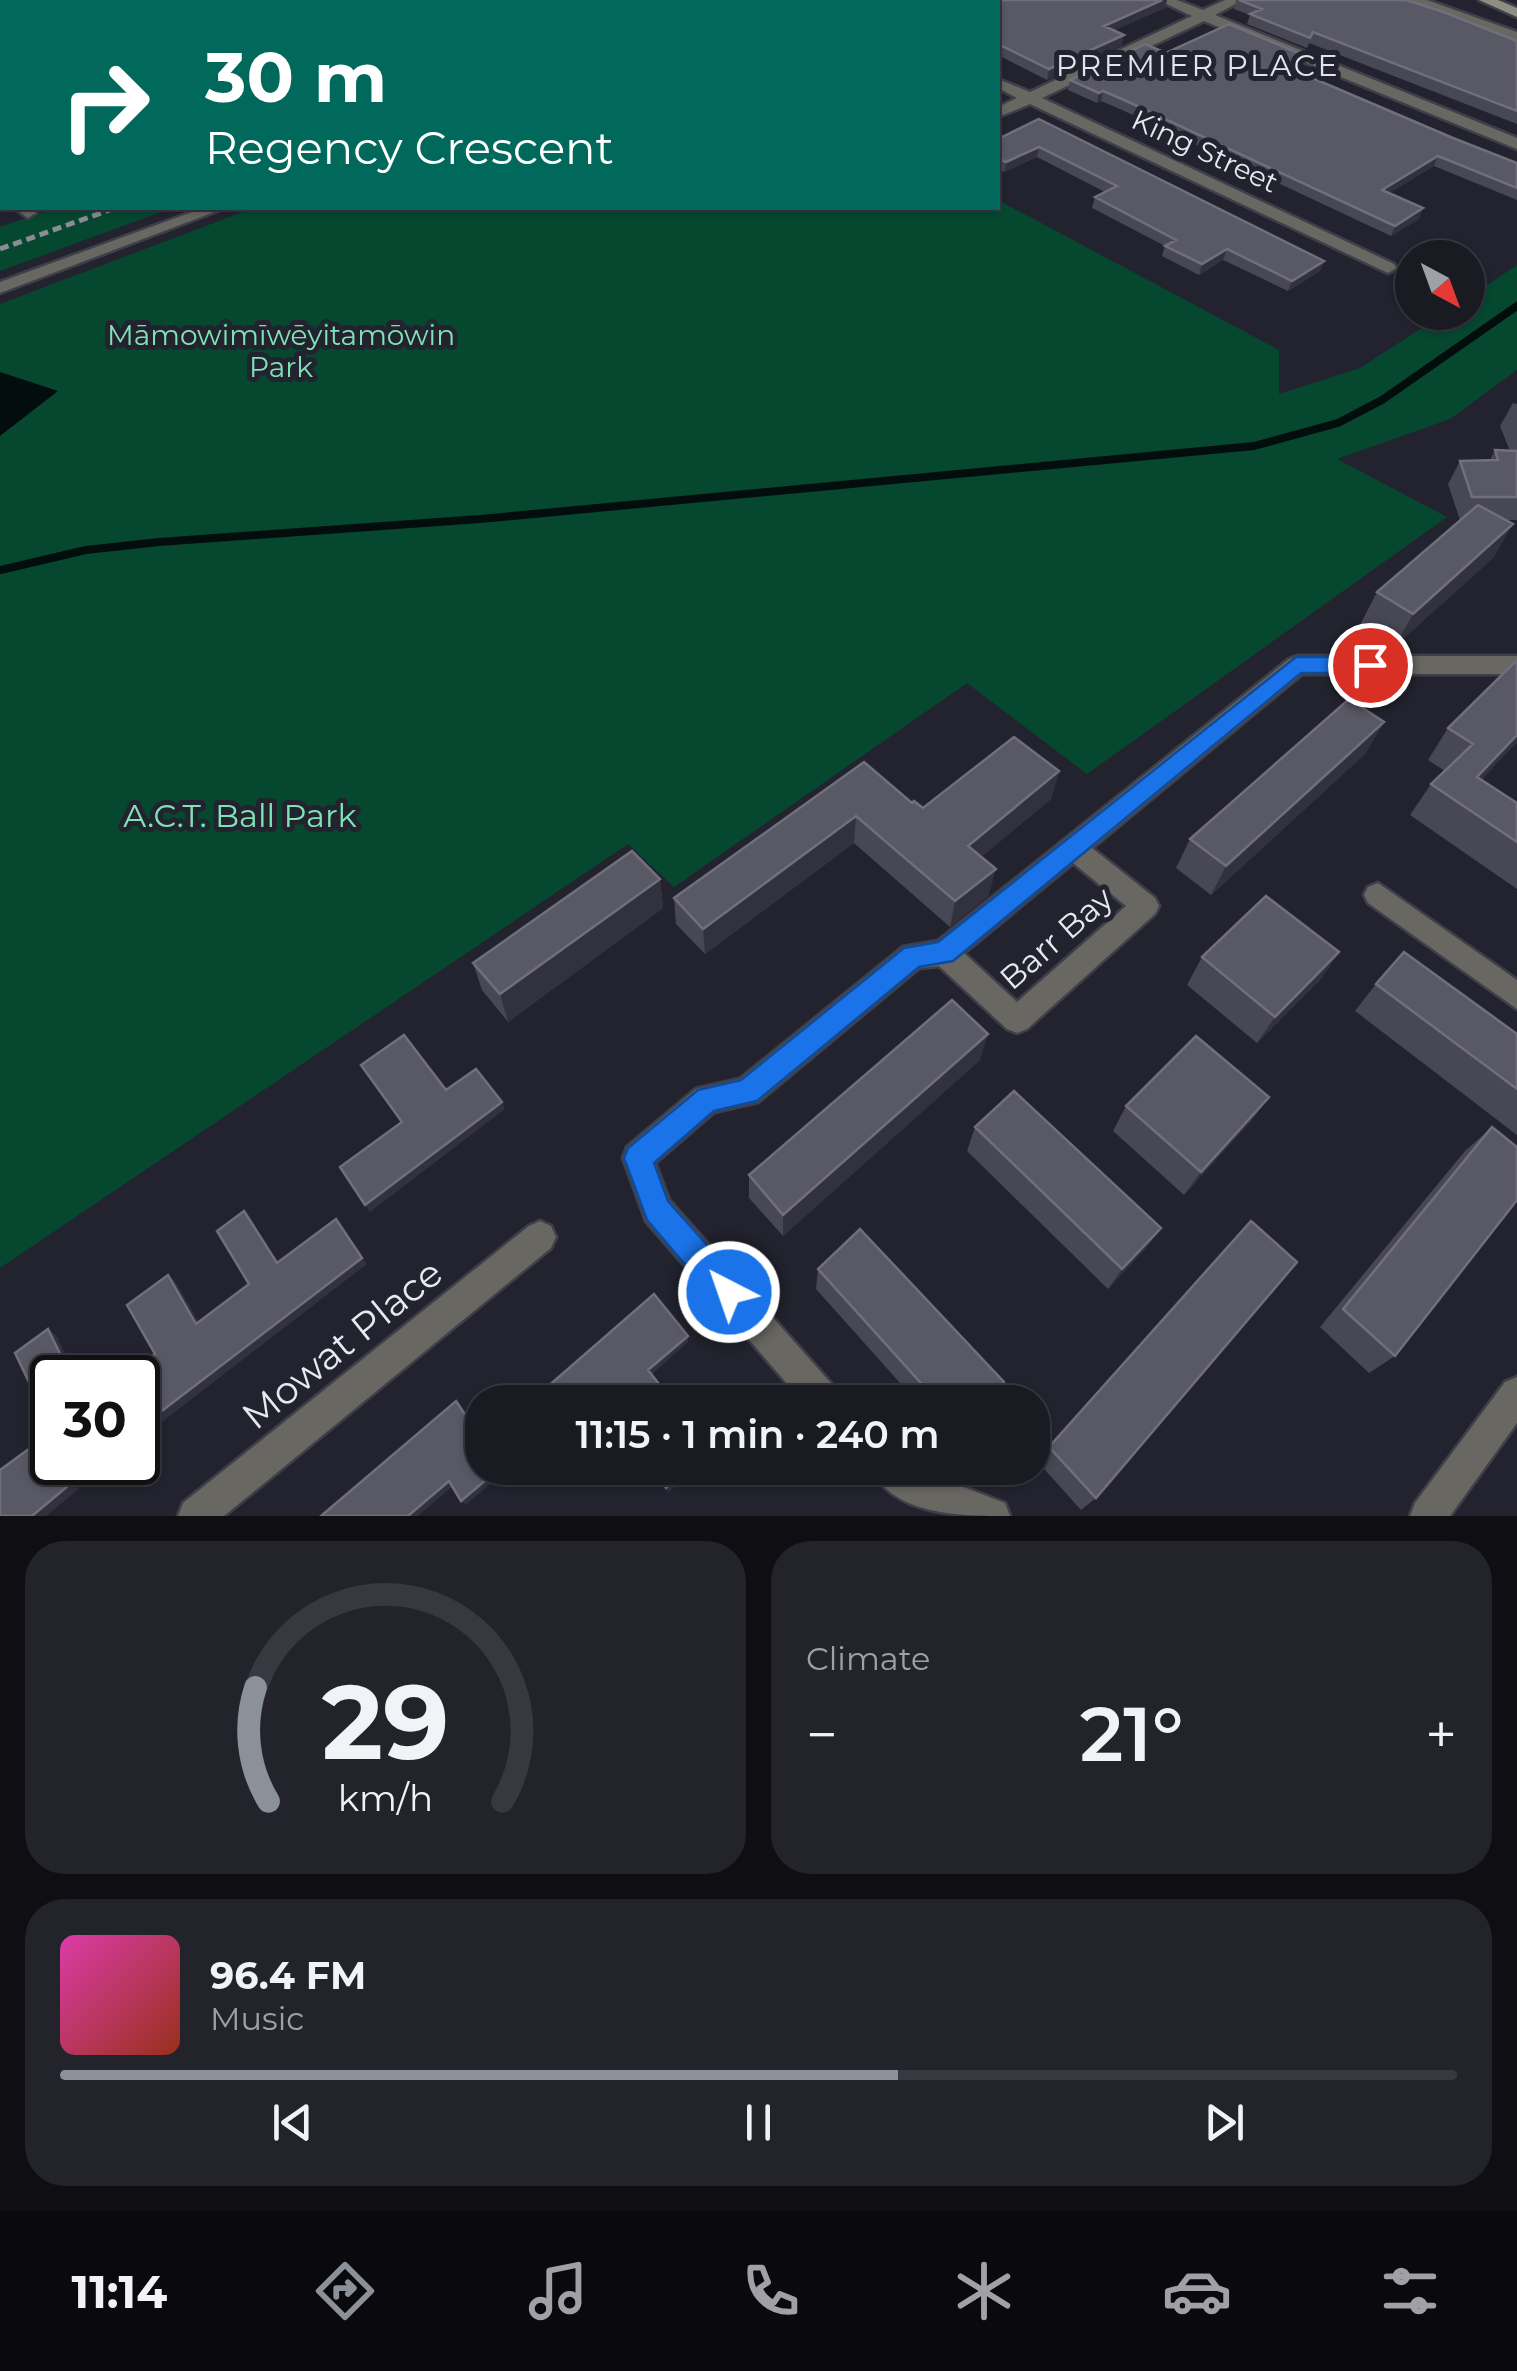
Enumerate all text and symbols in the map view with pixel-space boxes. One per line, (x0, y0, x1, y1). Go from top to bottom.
text: 30 m (205, 34, 387, 120)
icon: right (40, 40, 170, 170)
district label: PREMIER PLACE (1056, 47, 1340, 84)
street label: King Street (1126, 102, 1284, 200)
text: Regency Crescent (205, 120, 614, 175)
north arrow (1395, 240, 1485, 330)
map controls (1395, 240, 1485, 330)
park label: Māmowimīwēyitamōwin Park (107, 318, 455, 384)
pin (1328, 623, 1413, 708)
icon: arrive (1343, 638, 1398, 693)
park label: A.C.T. Ball Park (123, 796, 357, 835)
street label: Barr Bay (992, 878, 1121, 998)
position arrow (677, 1240, 781, 1344)
street label: Mowat Place (232, 1249, 452, 1439)
speed limit sign: 30 (30, 1355, 160, 1485)
text: 11:15 · 1 min · 240 m (576, 1411, 939, 1458)
text: Climate (806, 1639, 930, 1678)
text: 29 (322, 1658, 449, 1785)
text: 21° (1080, 1688, 1183, 1780)
text: − (806, 1701, 838, 1768)
text: + (1425, 1701, 1457, 1768)
text: km/h (338, 1776, 433, 1820)
text: 96.4 FM (210, 1952, 366, 1999)
text: Music (210, 1999, 304, 2038)
icon: previous (265, 2095, 320, 2150)
icon: pause (731, 2095, 786, 2150)
icon: next (1197, 2095, 1252, 2150)
icon: directions (310, 2256, 380, 2326)
icon: music (523, 2256, 593, 2326)
icon: phone (736, 2256, 806, 2326)
icon: climate (949, 2256, 1019, 2326)
icon: car (1162, 2256, 1232, 2326)
icon: filters (1375, 2256, 1445, 2326)
text: 11:14 (72, 2264, 167, 2319)

